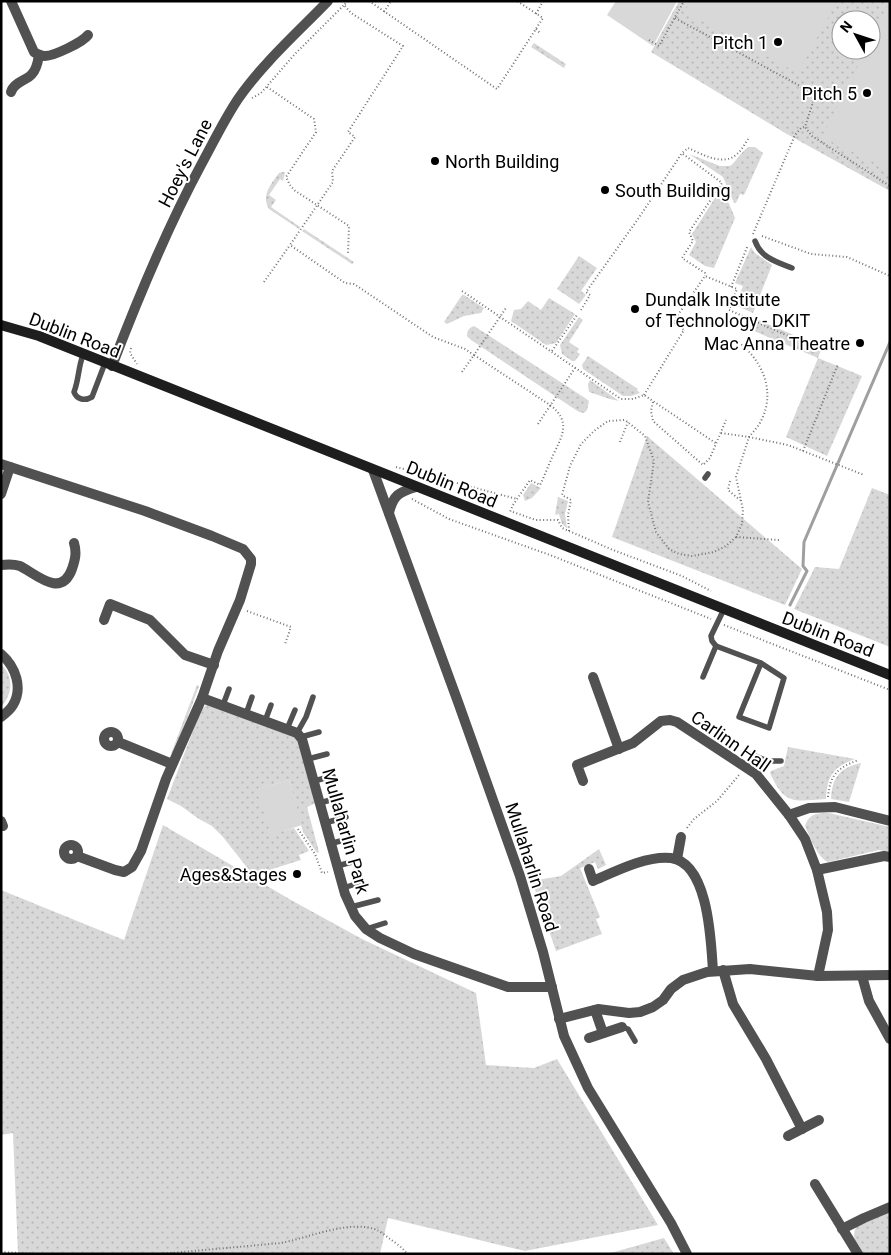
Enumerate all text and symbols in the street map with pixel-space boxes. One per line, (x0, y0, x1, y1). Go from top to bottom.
north arrow (831, 10, 881, 60)
text: N (837, 18, 855, 36)
place label: Pitch 1 (712, 32, 768, 53)
marker: Pitch 1 (772, 36, 784, 48)
place label: Pitch 5 (801, 83, 857, 104)
marker: Pitch 5 (861, 87, 873, 99)
street label: Hoey's Lane (154, 115, 216, 211)
place label: North Building (445, 151, 559, 172)
marker: North Building (429, 155, 441, 167)
place label: South Building (615, 180, 731, 201)
marker: South Building (599, 184, 611, 196)
place label: Dundalk Institute of Technology - DKIT (645, 289, 811, 331)
marker: Dundalk Institute of Technology - DKIT (629, 303, 641, 315)
street label: Dublin Road (26, 308, 124, 362)
place label: Mac Anna Theatre (704, 333, 850, 354)
marker: Mac Anna Theatre (854, 337, 866, 349)
street label: Dublin Road (403, 456, 501, 512)
street label: Dublin Road (779, 607, 877, 661)
street label: Carlinn Hall (687, 706, 775, 776)
street label: Mullaharlin Park (318, 766, 374, 897)
street label: Mullaharlin Road (501, 800, 563, 934)
place label: Ages&Stages (180, 864, 287, 885)
marker: Ages&Stages (291, 868, 303, 880)

